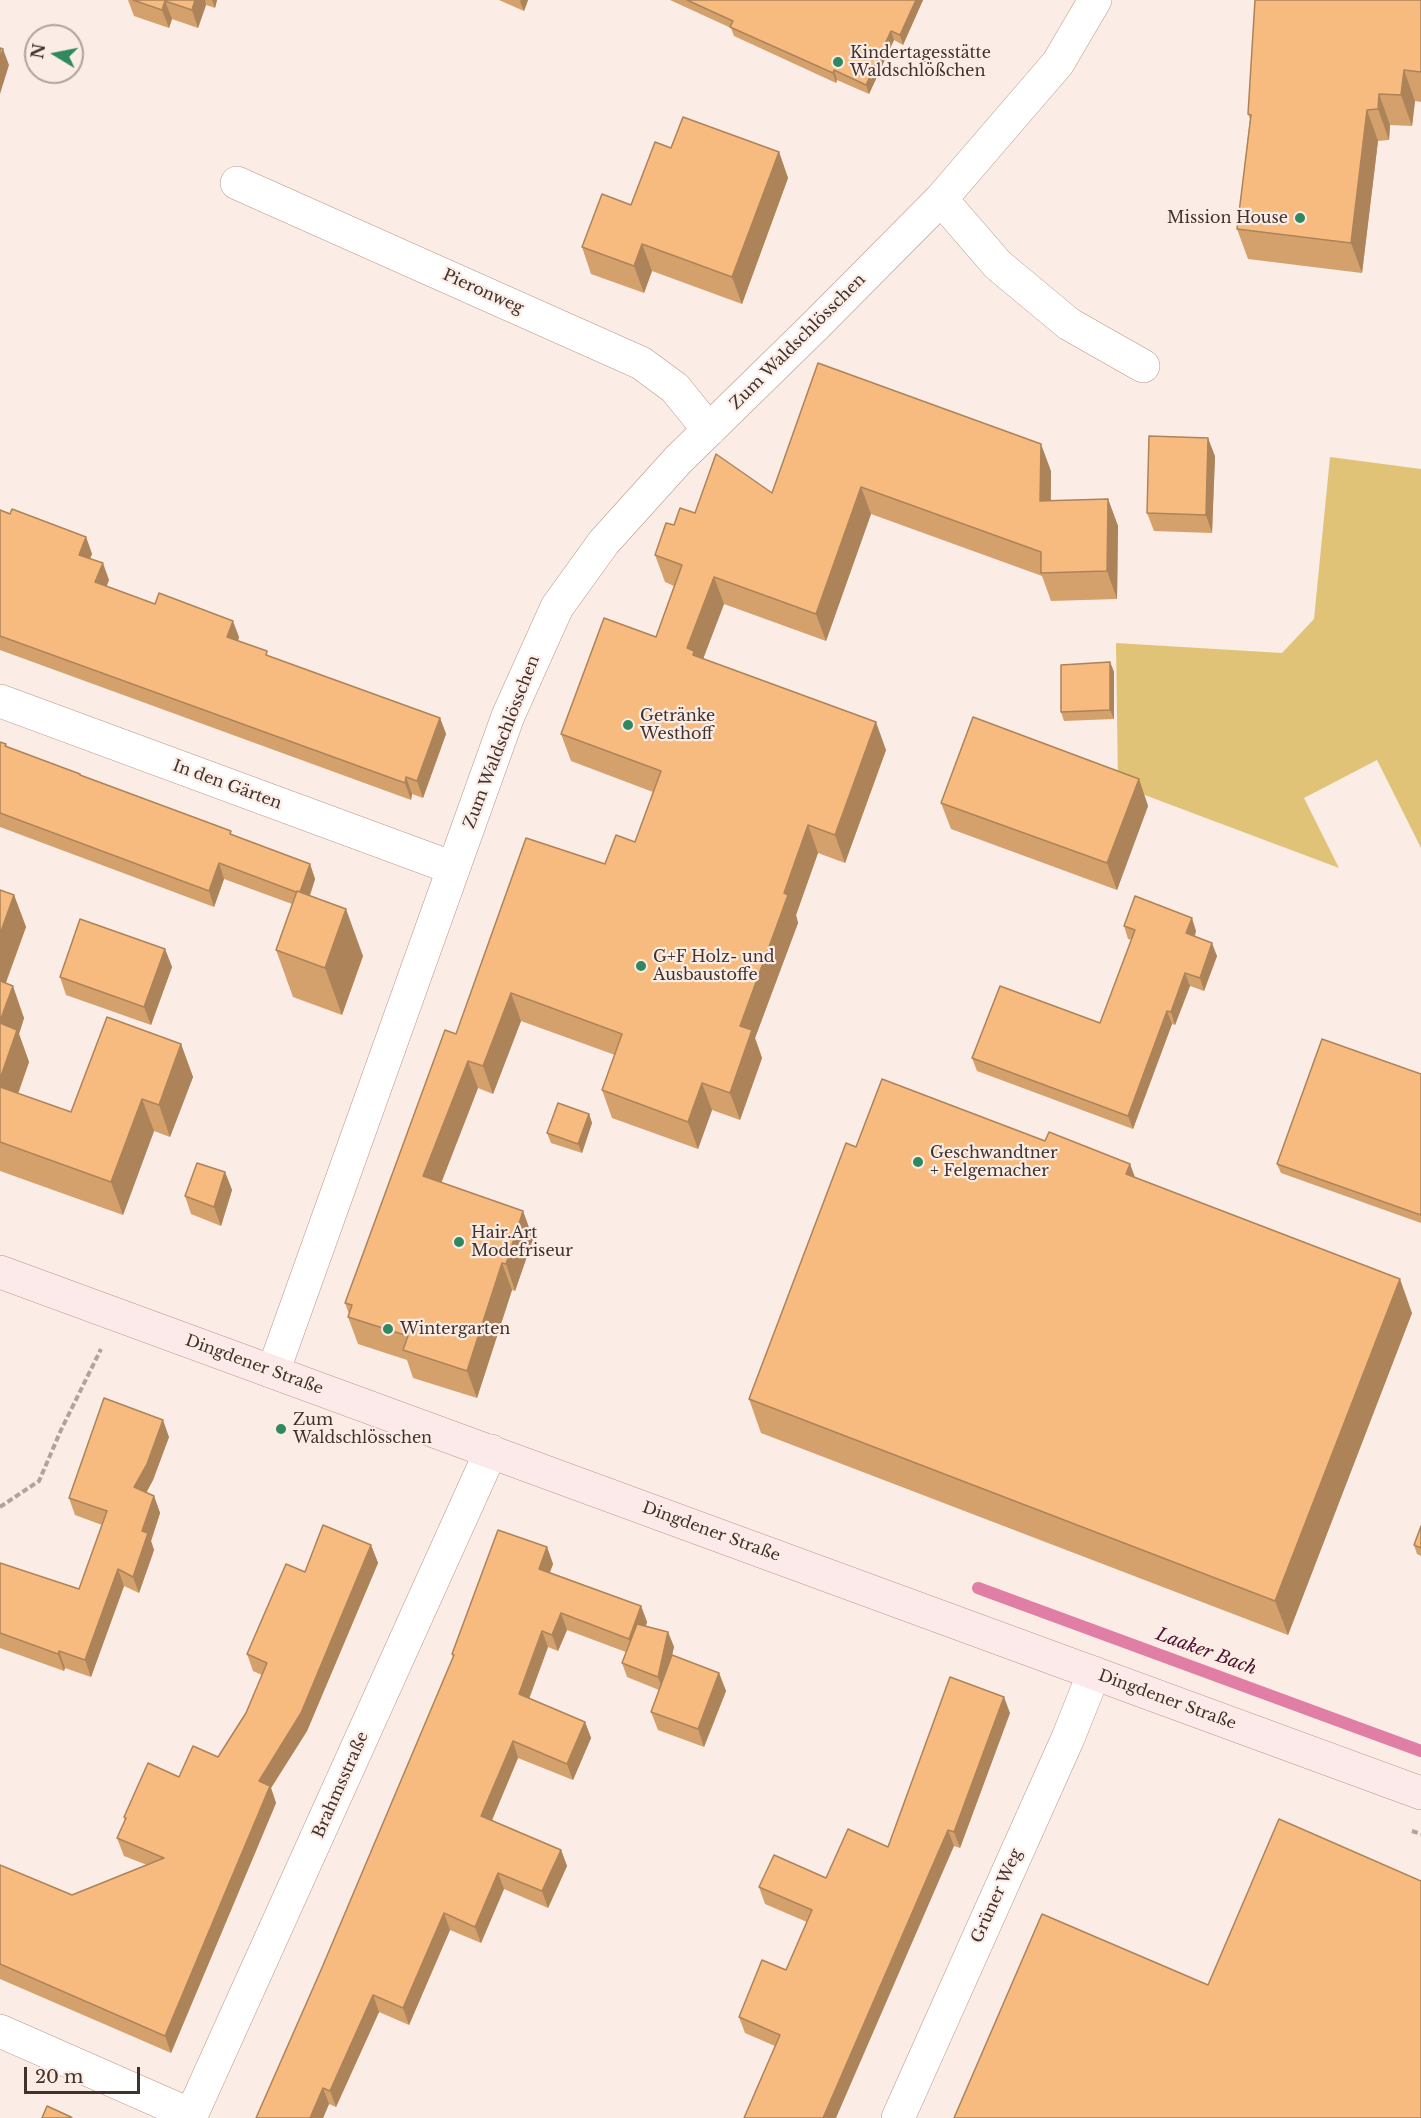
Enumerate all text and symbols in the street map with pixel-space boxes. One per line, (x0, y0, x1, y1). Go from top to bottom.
north arrow (24, 24, 84, 84)
text: N (27, 42, 49, 60)
place label: Kindertagesstätte Waldschlößchen (850, 43, 991, 81)
marker: Kindertagesstätte Waldschlößchen (831, 55, 845, 69)
place label: Mission House (1167, 208, 1288, 228)
marker: Mission House (1293, 211, 1307, 225)
street label: Pieronweg (440, 266, 526, 318)
street label: Zum Waldschlösschen (726, 270, 870, 414)
street label: Zum Waldschlösschen (460, 653, 544, 831)
place label: Getränke Westhoff (640, 706, 715, 744)
marker: Getränke Westhoff (621, 718, 635, 732)
street label: In den Gärten (170, 756, 284, 814)
place label: G+F Holz- und Ausbaustoffe (653, 947, 775, 985)
marker: G+F Holz- und Ausbaustoffe (634, 959, 648, 973)
place label: Geschwandtner + Felgemacher (930, 1143, 1058, 1181)
marker: Geschwandtner + Felgemacher (911, 1155, 925, 1169)
place label: Hair.Art Modefriseur (471, 1223, 573, 1261)
marker: Hair.Art Modefriseur (452, 1235, 466, 1249)
place label: Wintergarten (400, 1319, 510, 1339)
marker: Wintergarten (381, 1322, 395, 1336)
street label: Dingdener Straße (182, 1331, 326, 1399)
place label: Zum Waldschlösschen (293, 1410, 432, 1448)
marker: Zum Waldschlösschen (274, 1422, 288, 1436)
street label: Dingdener Straße (639, 1498, 783, 1566)
water label: Laaker Bach (1153, 1624, 1259, 1680)
street label: Dingdener Straße (1095, 1666, 1239, 1734)
street label: Brahmsstraße (309, 1729, 373, 1841)
street label: Grüner Weg (968, 1846, 1026, 1946)
scale bar (27, 2055, 142, 2093)
text: 20 m (35, 2066, 83, 2088)

